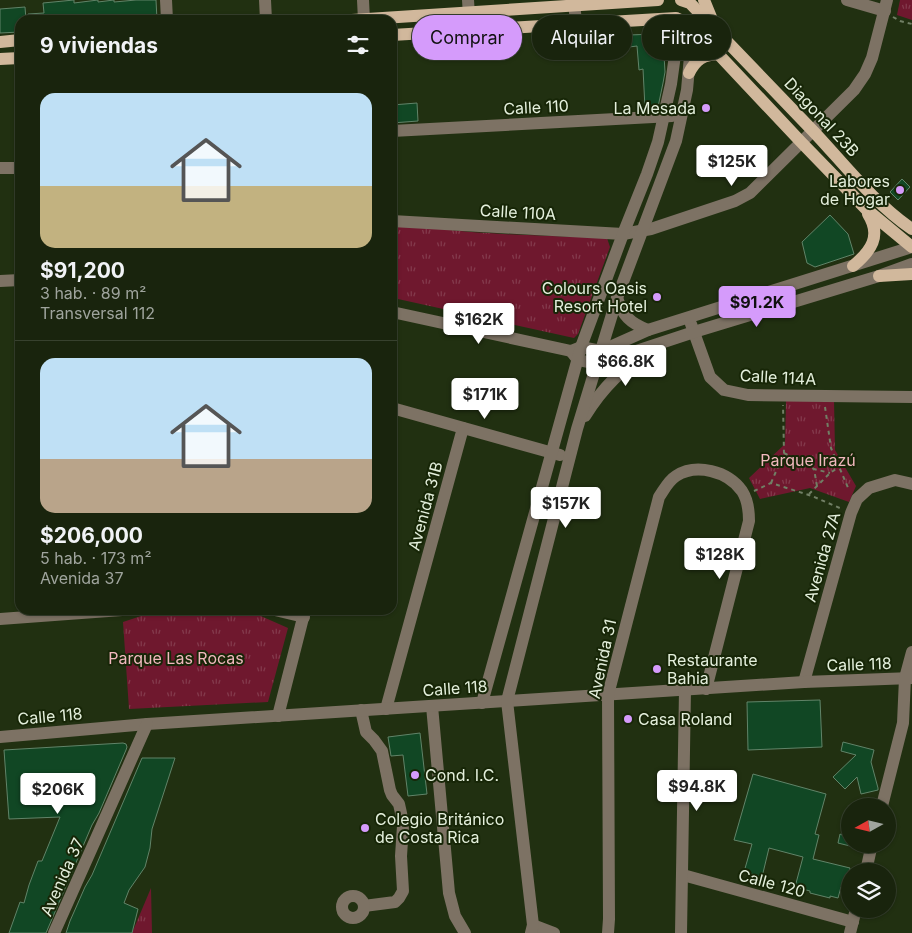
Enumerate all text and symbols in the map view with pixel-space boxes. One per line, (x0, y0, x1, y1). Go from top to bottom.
chip: Comprar (412, 15, 522, 60)
chip: Alquilar (532, 15, 632, 60)
chip: Filtros (642, 15, 731, 60)
icon: filters (344, 31, 372, 59)
text: 9 viviendas (40, 33, 158, 58)
street label: Diagonal 23B (780, 73, 864, 161)
street label: Calle 110 (503, 95, 569, 119)
place label: La Mesada (613, 98, 696, 118)
marker: La Mesada (700, 102, 712, 114)
icon: home (161, 125, 251, 215)
pin: $125K (697, 144, 767, 187)
text: $125K (707, 151, 757, 171)
place label: Labores de Hogar (820, 171, 890, 209)
marker: Labores de Hogar (894, 184, 906, 196)
street label: Calle 110A (479, 200, 557, 224)
text: $91,200 (40, 258, 125, 283)
place label: Colours Oasis Resort Hotel (542, 278, 647, 316)
text: 3 hab. · 89 m² (40, 283, 146, 303)
pin: $91.2K (716, 286, 798, 328)
marker: Colours Oasis Resort Hotel (651, 291, 663, 303)
text: $91.2K (730, 292, 784, 312)
pin: $162K (444, 302, 514, 345)
text: Transversal 112 (40, 303, 155, 323)
text: $162K (454, 309, 504, 329)
pin: $66.8K (585, 344, 667, 387)
text: $66.8K (597, 351, 655, 371)
street label: Calle 114A (739, 365, 817, 389)
pin: $171K (450, 378, 520, 420)
text: $171K (462, 384, 508, 404)
icon: home (161, 391, 251, 481)
park label: Parque Irazú (760, 450, 856, 470)
street label: Avenida 31B (404, 459, 446, 553)
pin: $157K (531, 486, 601, 529)
text: $157K (542, 493, 590, 513)
street label: Avenida 27A (800, 510, 844, 604)
text: $206,000 (40, 523, 143, 548)
pin: $128K (685, 538, 755, 580)
text: $128K (695, 544, 745, 564)
text: 5 hab. · 173 m² (40, 548, 151, 568)
text: Avenida 37 (40, 568, 124, 588)
street label: Avenida 31 (584, 617, 620, 701)
park label: Parque Las Rocas (108, 648, 244, 668)
place label: Restaurante Bahia (667, 650, 757, 688)
street label: Calle 118 (826, 653, 892, 675)
marker: Restaurante Bahia (651, 663, 663, 675)
street label: Calle 118 (422, 676, 488, 700)
street label: Calle 118 (17, 703, 83, 729)
place label: Casa Roland (638, 709, 732, 729)
marker: Casa Roland (622, 713, 634, 725)
place label: Cond. I.C. (425, 765, 499, 785)
marker: Cond. I.C. (409, 769, 421, 781)
pin: $94.8K (656, 770, 738, 812)
pin: $206K (23, 772, 93, 815)
text: $94.8K (668, 776, 726, 796)
text: $206K (31, 779, 85, 799)
north arrow (841, 798, 896, 852)
map controls (841, 798, 896, 918)
place label: Colegio Británico de Costa Rica (375, 809, 504, 847)
marker: Colegio Británico de Costa Rica (359, 822, 371, 834)
street label: Avenida 37 (36, 835, 88, 919)
button: layers (841, 863, 896, 918)
street label: Calle 120 (736, 864, 808, 902)

